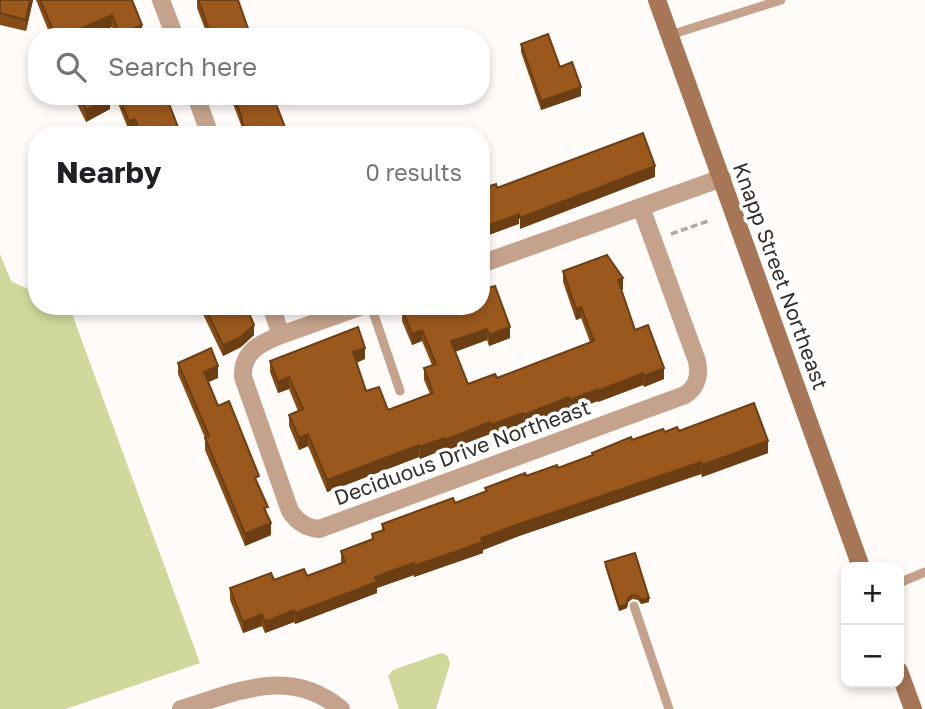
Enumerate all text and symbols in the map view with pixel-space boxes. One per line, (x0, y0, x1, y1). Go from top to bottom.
search box (28, 28, 490, 105)
icon: search (52, 48, 90, 86)
text: Search here (108, 51, 257, 82)
text: Nearby (56, 154, 161, 190)
text: 0 results (366, 158, 462, 186)
street label: Knapp Street Northeast (728, 159, 834, 393)
street label: Deciduous Drive Northeast (330, 394, 594, 510)
map controls (841, 562, 904, 688)
button: + (841, 562, 904, 625)
button: − (841, 625, 904, 688)

